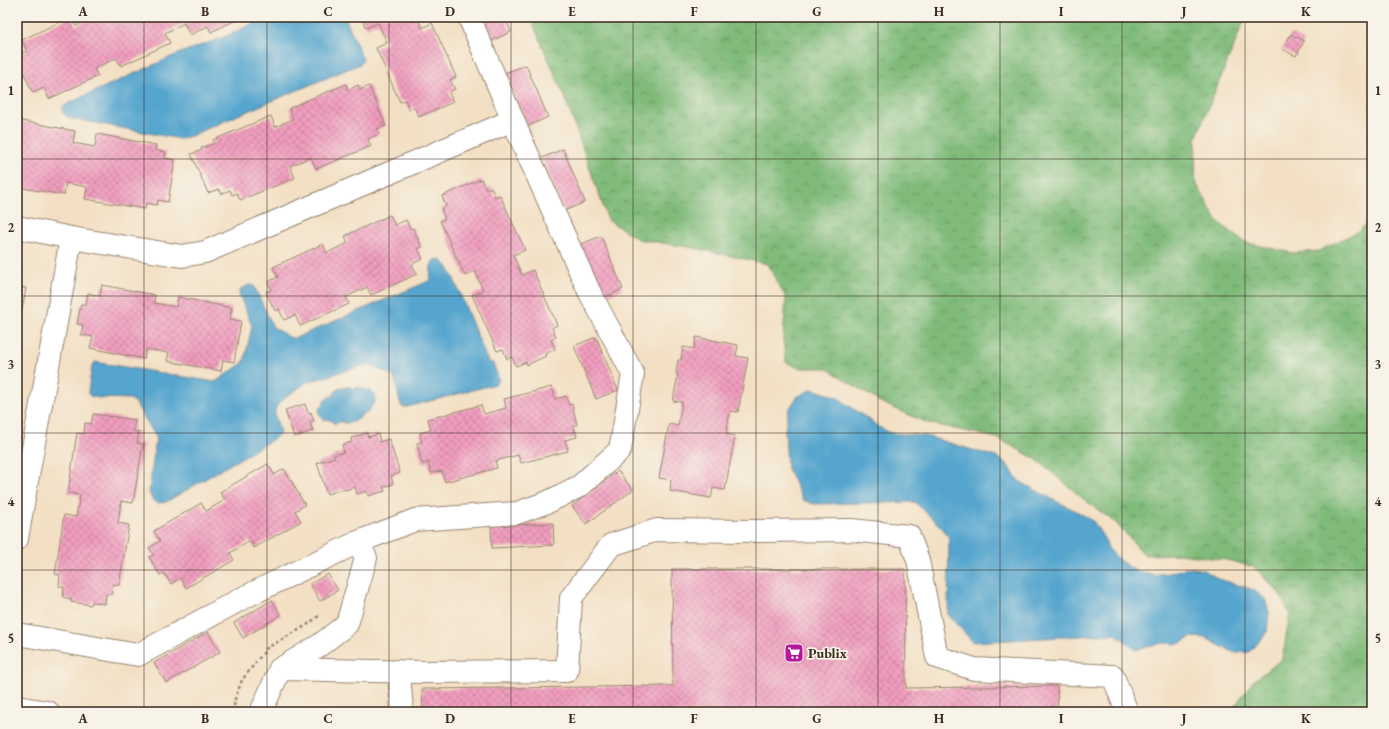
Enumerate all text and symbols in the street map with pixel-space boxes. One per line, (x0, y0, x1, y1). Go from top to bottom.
text: A (77, 3, 88, 20)
text: B (201, 3, 209, 20)
text: C (323, 3, 333, 20)
text: D (445, 3, 455, 20)
text: E (568, 3, 576, 20)
text: F (690, 3, 698, 20)
text: G (812, 3, 822, 20)
text: H (934, 3, 945, 20)
text: I (1059, 3, 1064, 20)
text: J (1180, 3, 1187, 20)
text: K (1301, 3, 1312, 20)
text: 1 (8, 82, 15, 99)
text: 1 (1375, 82, 1382, 99)
text: 2 (8, 219, 15, 236)
text: 2 (1375, 219, 1382, 236)
text: 3 (8, 356, 15, 373)
text: 3 (1375, 356, 1382, 373)
text: 4 (8, 493, 15, 510)
text: 4 (1375, 493, 1382, 510)
text: 5 (8, 630, 14, 647)
text: 5 (1375, 630, 1381, 647)
supermarket icon: Publix (783, 642, 805, 664)
place label: Publix (808, 644, 847, 662)
text: A (77, 710, 88, 727)
text: B (201, 710, 209, 727)
text: C (323, 710, 333, 727)
text: D (445, 710, 455, 727)
text: E (568, 710, 576, 727)
text: F (690, 710, 698, 727)
text: G (812, 710, 822, 727)
text: H (934, 710, 945, 727)
text: I (1059, 710, 1064, 727)
text: J (1180, 710, 1187, 727)
text: K (1301, 710, 1312, 727)

